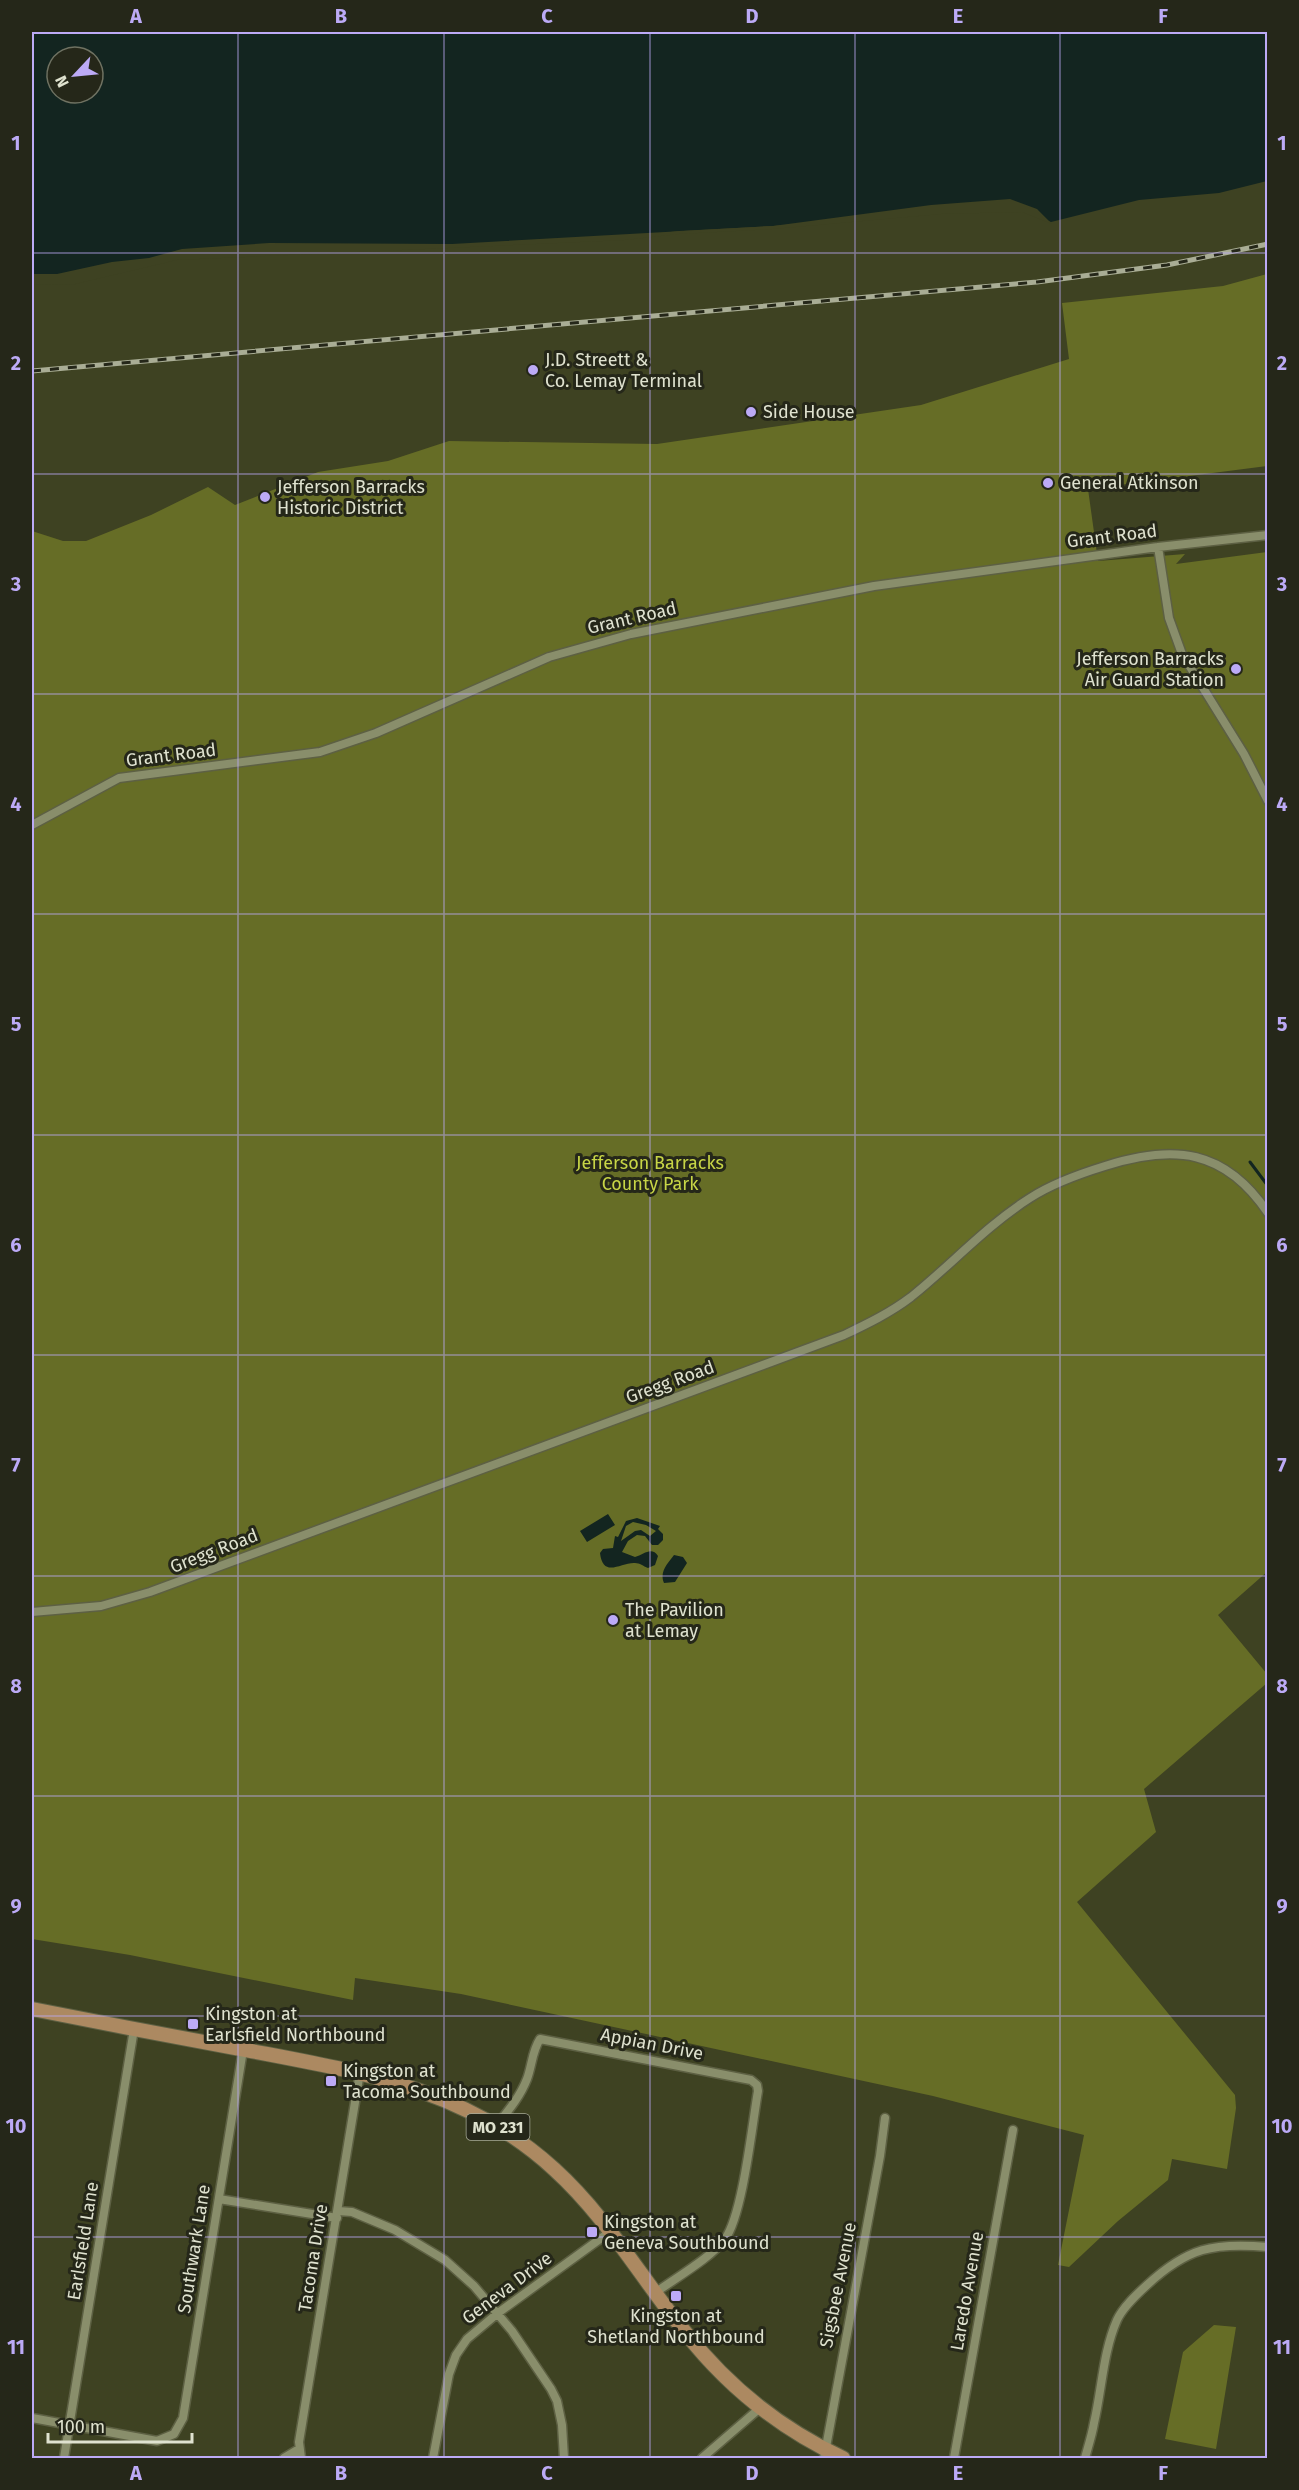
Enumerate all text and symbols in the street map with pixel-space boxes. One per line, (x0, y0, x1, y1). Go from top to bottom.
text: A (129, 4, 143, 28)
text: B (335, 4, 347, 28)
text: C (541, 4, 553, 28)
text: D (745, 4, 759, 28)
text: E (953, 4, 963, 28)
text: F (1158, 4, 1168, 28)
north arrow (45, 45, 105, 105)
text: N (51, 72, 73, 90)
text: 1 (11, 131, 21, 155)
text: 1 (1277, 131, 1287, 155)
place label: J.D. Streett & Co. Lemay Terminal (545, 349, 702, 392)
text: 2 (11, 351, 21, 375)
text: 2 (1277, 351, 1287, 375)
marker: J.D. Streett & Co. Lemay Terminal (526, 363, 540, 377)
place label: Side House (763, 401, 855, 423)
marker: Side House (744, 405, 758, 419)
place label: General Atkinson (1060, 472, 1199, 494)
place label: Jefferson Barracks Historic District (277, 476, 425, 519)
marker: General Atkinson (1041, 476, 1055, 490)
marker: Jefferson Barracks Historic District (258, 490, 272, 504)
street label: Grant Road (1066, 520, 1158, 552)
text: 3 (10, 572, 21, 596)
text: 3 (1276, 572, 1287, 596)
street label: Grant Road (585, 597, 679, 639)
place label: Jefferson Barracks Air Guard Station (1076, 648, 1224, 691)
marker: Jefferson Barracks Air Guard Station (1229, 662, 1243, 676)
street label: Grant Road (125, 739, 217, 771)
text: 4 (10, 792, 22, 816)
text: 4 (1276, 792, 1288, 816)
text: 5 (11, 1012, 22, 1036)
text: 5 (1277, 1012, 1288, 1036)
park label: Jefferson Barracks County Park (576, 1152, 724, 1195)
text: 6 (10, 1233, 22, 1257)
text: 6 (1276, 1233, 1288, 1257)
street label: Gregg Road (623, 1356, 717, 1408)
text: 7 (11, 1453, 21, 1477)
text: 7 (1277, 1453, 1287, 1477)
street label: Gregg Road (167, 1524, 261, 1578)
place label: The Pavilion at Lemay (625, 1599, 724, 1642)
marker: The Pavilion at Lemay (606, 1613, 620, 1627)
text: 8 (10, 1674, 22, 1698)
text: 8 (1276, 1674, 1288, 1698)
text: 9 (10, 1894, 22, 1918)
text: 9 (1276, 1894, 1288, 1918)
place label: Kingston at Earlsfield Northbound (205, 2003, 386, 2046)
marker: Kingston at Earlsfield Northbound (186, 2017, 200, 2031)
street label: Appian Drive (599, 2023, 705, 2065)
place label: Kingston at Tacoma Southbound (343, 2060, 511, 2103)
marker: Kingston at Tacoma Southbound (324, 2074, 338, 2088)
text: 10 (6, 2114, 26, 2138)
road number: MO 231 (466, 2114, 530, 2140)
text: 10 (1272, 2114, 1292, 2138)
street label: Earlsfield Lane (63, 2180, 103, 2302)
street label: Southwark Lane (173, 2183, 215, 2315)
street label: Tacoma Drive (294, 2202, 332, 2314)
place label: Kingston at Geneva Southbound (604, 2211, 769, 2254)
street label: Sigsbee Avenue (815, 2220, 861, 2350)
marker: Kingston at Geneva Southbound (585, 2225, 599, 2239)
street label: Laredo Avenue (946, 2230, 988, 2352)
street label: Geneva Drive (458, 2247, 556, 2329)
marker: Kingston at Shetland Northbound (669, 2289, 683, 2303)
place label: Kingston at Shetland Northbound (587, 2305, 765, 2348)
text: 11 (7, 2335, 25, 2359)
text: 11 (1273, 2335, 1291, 2359)
scale bar (48, 2406, 192, 2444)
text: 100 m (57, 2416, 105, 2438)
text: A (129, 2461, 143, 2485)
text: B (335, 2461, 347, 2485)
text: C (541, 2461, 553, 2485)
text: D (745, 2461, 759, 2485)
text: E (953, 2461, 963, 2485)
text: F (1158, 2461, 1168, 2485)

